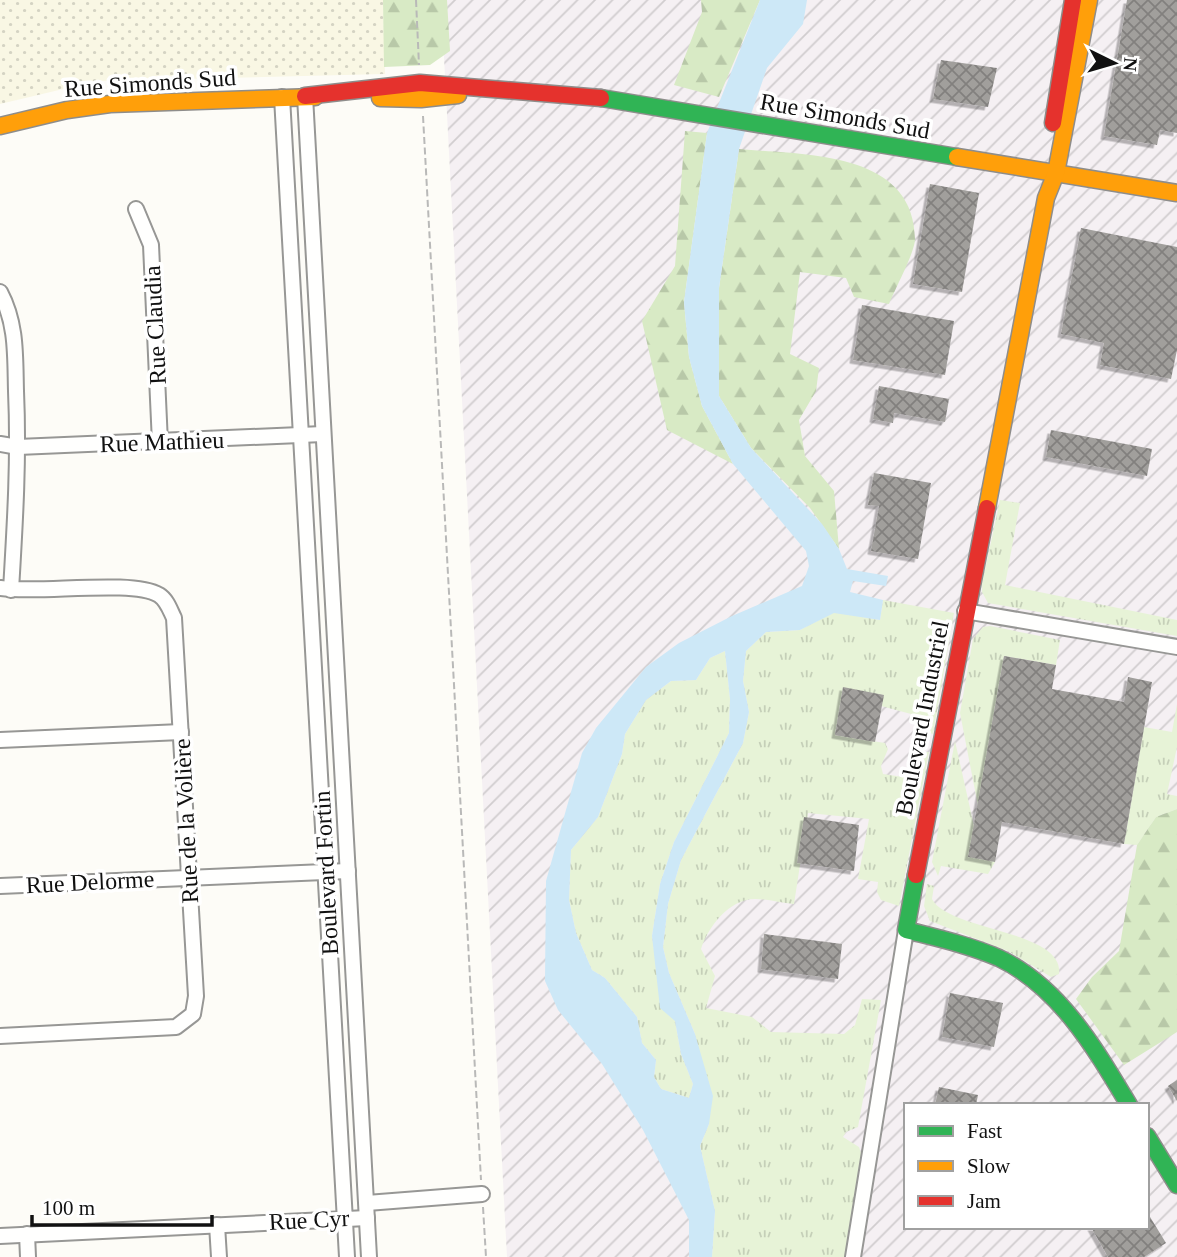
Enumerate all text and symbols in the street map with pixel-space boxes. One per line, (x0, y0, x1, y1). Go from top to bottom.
north arrow (1079, 28, 1149, 98)
text: N (1119, 57, 1141, 72)
street label: Rue Simonds Sud (63, 64, 237, 102)
street label: Rue Simonds Sud (758, 88, 932, 144)
street label: Rue Claudia (139, 264, 171, 385)
street label: Rue Mathieu (99, 427, 225, 457)
street label: Boulevard Industriel (890, 618, 954, 818)
street label: Rue de la Volière (169, 738, 203, 904)
street label: Boulevard Fortin (309, 790, 343, 956)
street label: Rue Delorme (25, 866, 155, 898)
legend (904, 1103, 1149, 1229)
text: Fast (967, 1119, 1002, 1143)
text: Slow (967, 1154, 1011, 1178)
scale bar (32, 1184, 212, 1228)
text: Jam (967, 1189, 1001, 1213)
text: 100 m (42, 1196, 95, 1220)
street label: Rue Cyr (268, 1205, 350, 1235)

